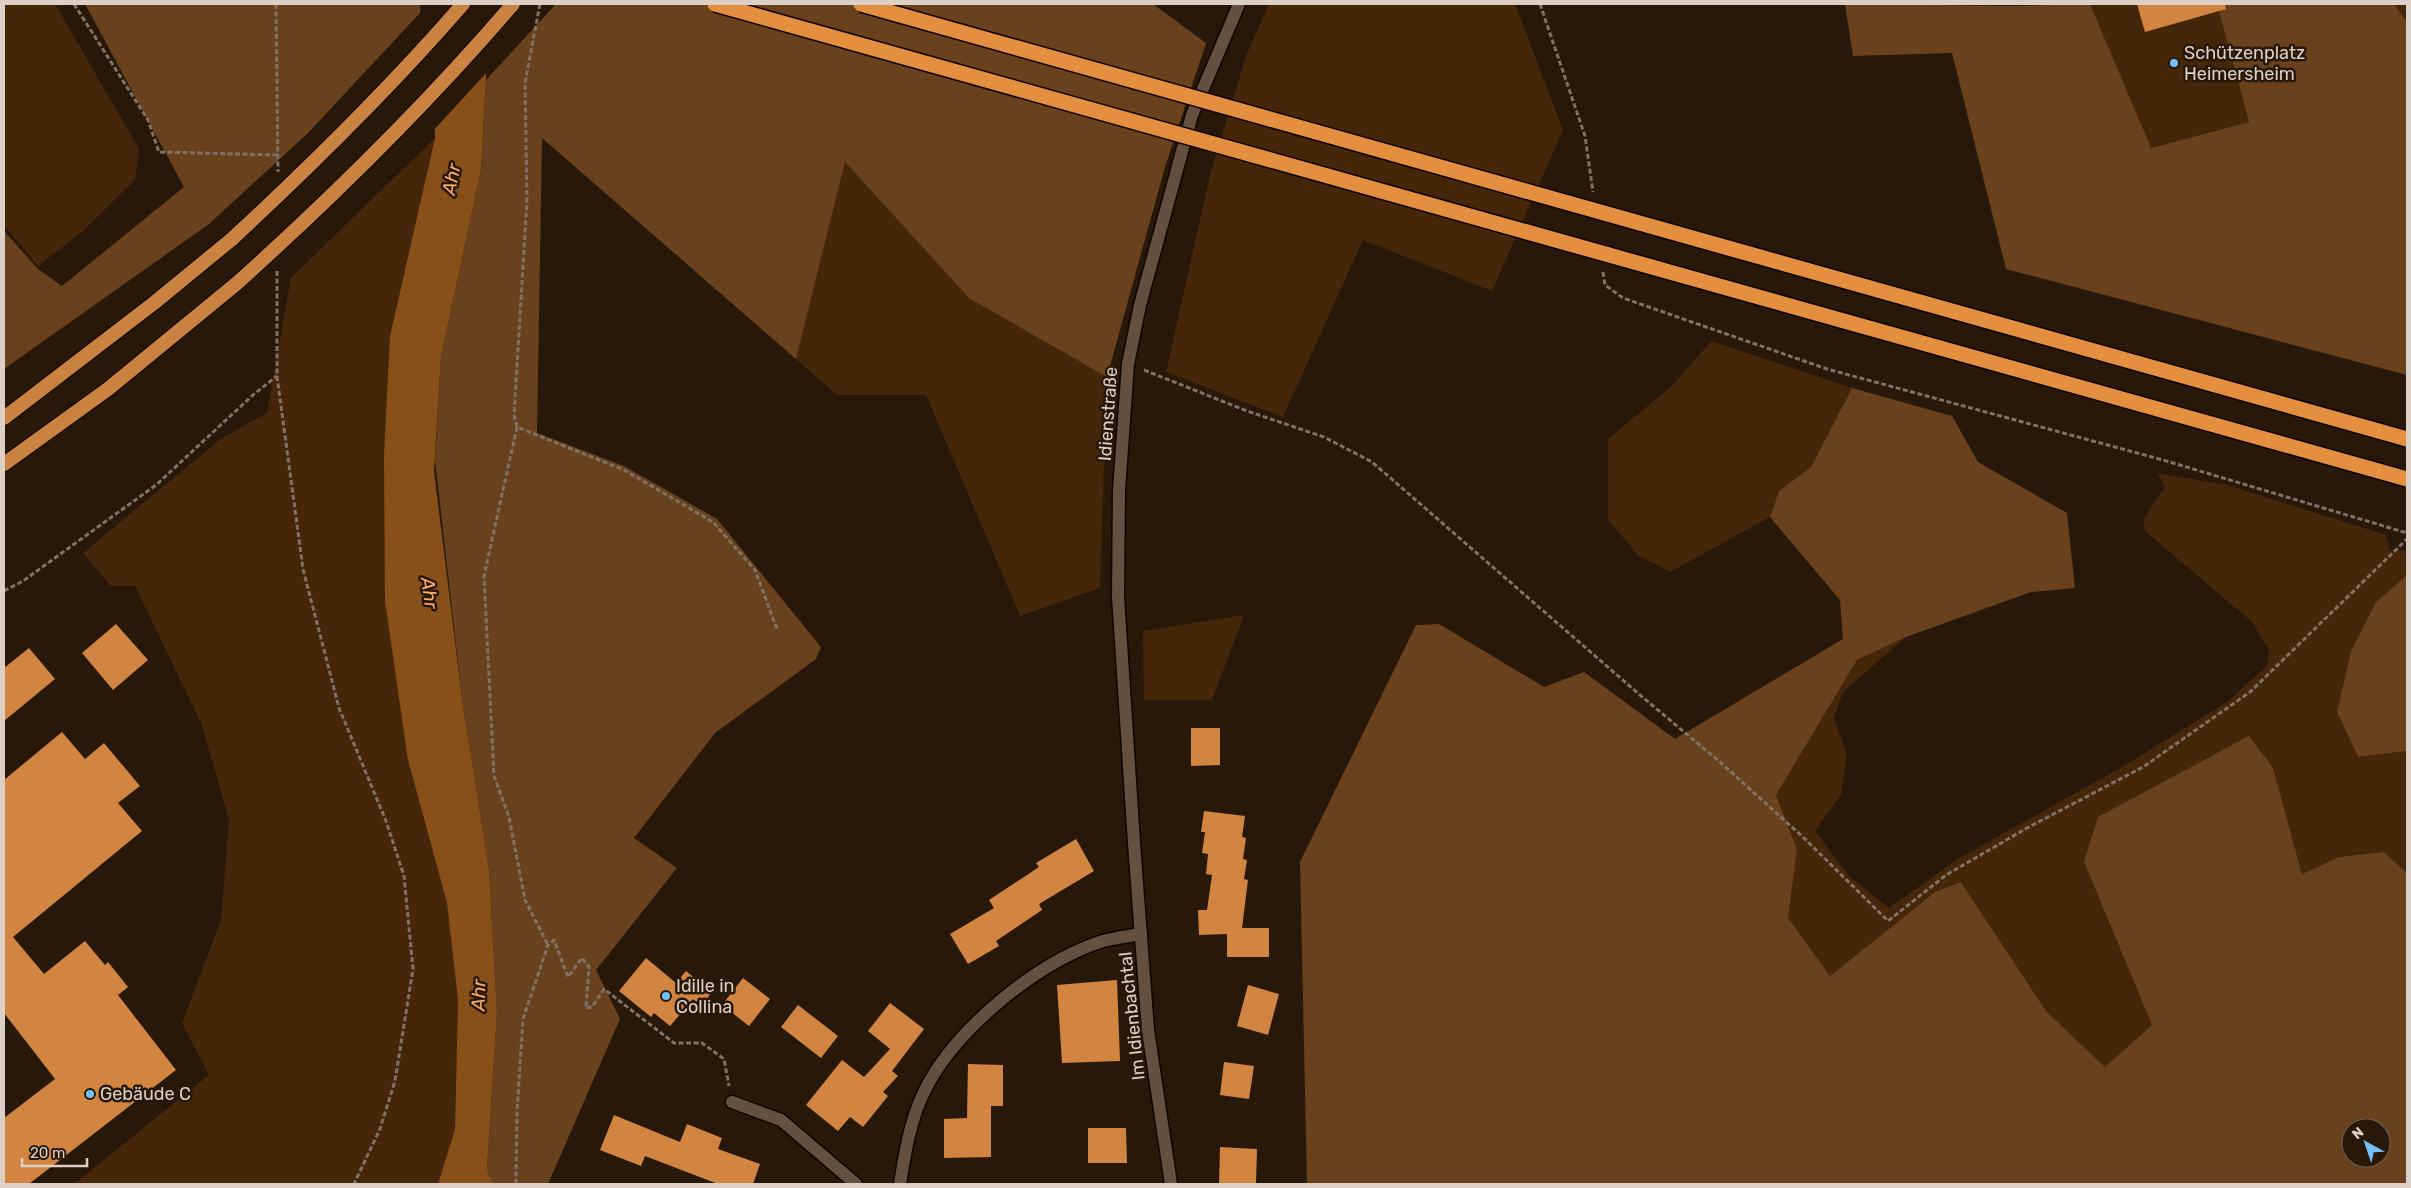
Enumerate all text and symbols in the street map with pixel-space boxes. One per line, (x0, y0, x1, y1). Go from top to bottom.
place label: Schützenplatz Heimersheim (2184, 42, 2305, 85)
marker: Schützenplatz Heimersheim (2168, 57, 2180, 69)
water label: Ahr (437, 161, 466, 198)
street label: Idienstraße (1094, 366, 1122, 462)
water label: Ahr (416, 575, 443, 611)
street label: Im Idienbachtal (1114, 951, 1150, 1081)
place label: Idille in Collina (676, 975, 734, 1018)
water label: Ahr (466, 978, 491, 1012)
marker: Idille in Collina (660, 990, 672, 1002)
place label: Gebäude C (100, 1083, 191, 1105)
marker: Gebäude C (84, 1088, 96, 1100)
north arrow (2341, 1118, 2391, 1168)
text: N (2349, 1124, 2367, 1143)
scale bar (22, 1136, 88, 1168)
text: 20 m (30, 1144, 65, 1162)

